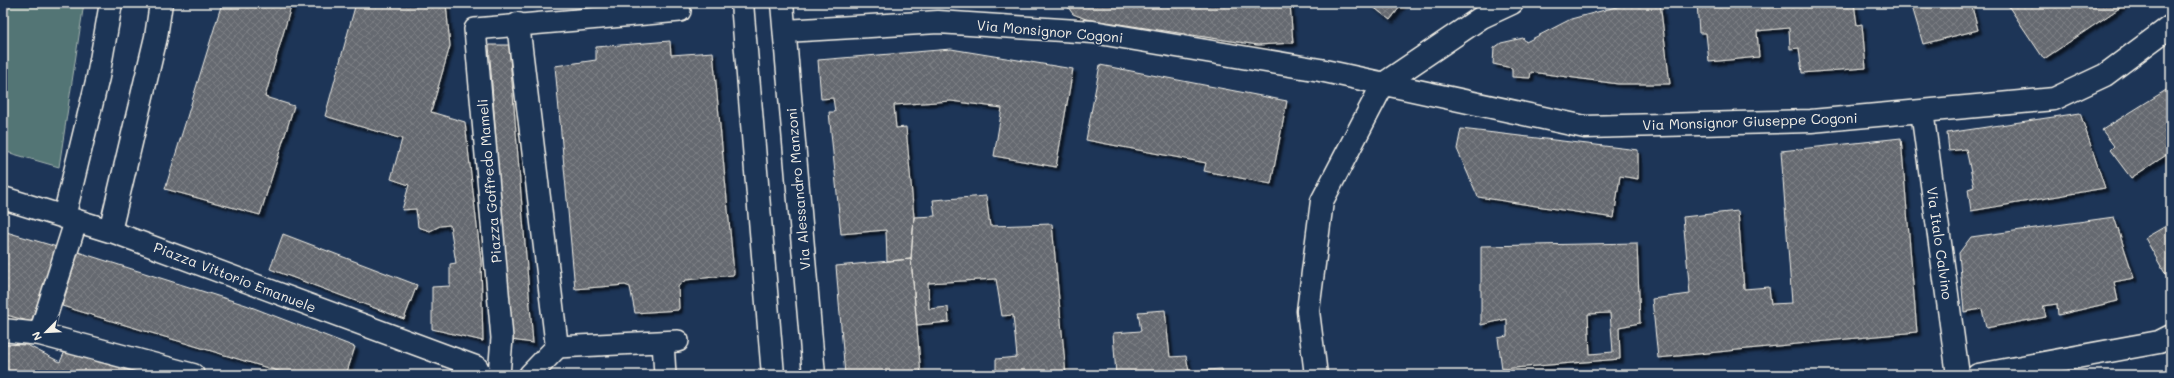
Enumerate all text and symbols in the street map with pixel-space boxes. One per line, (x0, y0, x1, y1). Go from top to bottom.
street label: Via Monsignor Cogoni (976, 15, 1124, 47)
street label: Piazza Goffredo Mameli (472, 98, 506, 264)
street label: Via Alessandro Manzoni (781, 107, 815, 271)
street label: Via Monsignor Giuseppe Cogoni (1642, 108, 1858, 134)
street label: Via Italo Calvino (1923, 185, 1957, 301)
street label: Piazza Vittorio Emanuele (151, 237, 319, 317)
north arrow (26, 312, 66, 352)
text: N (28, 329, 45, 343)

